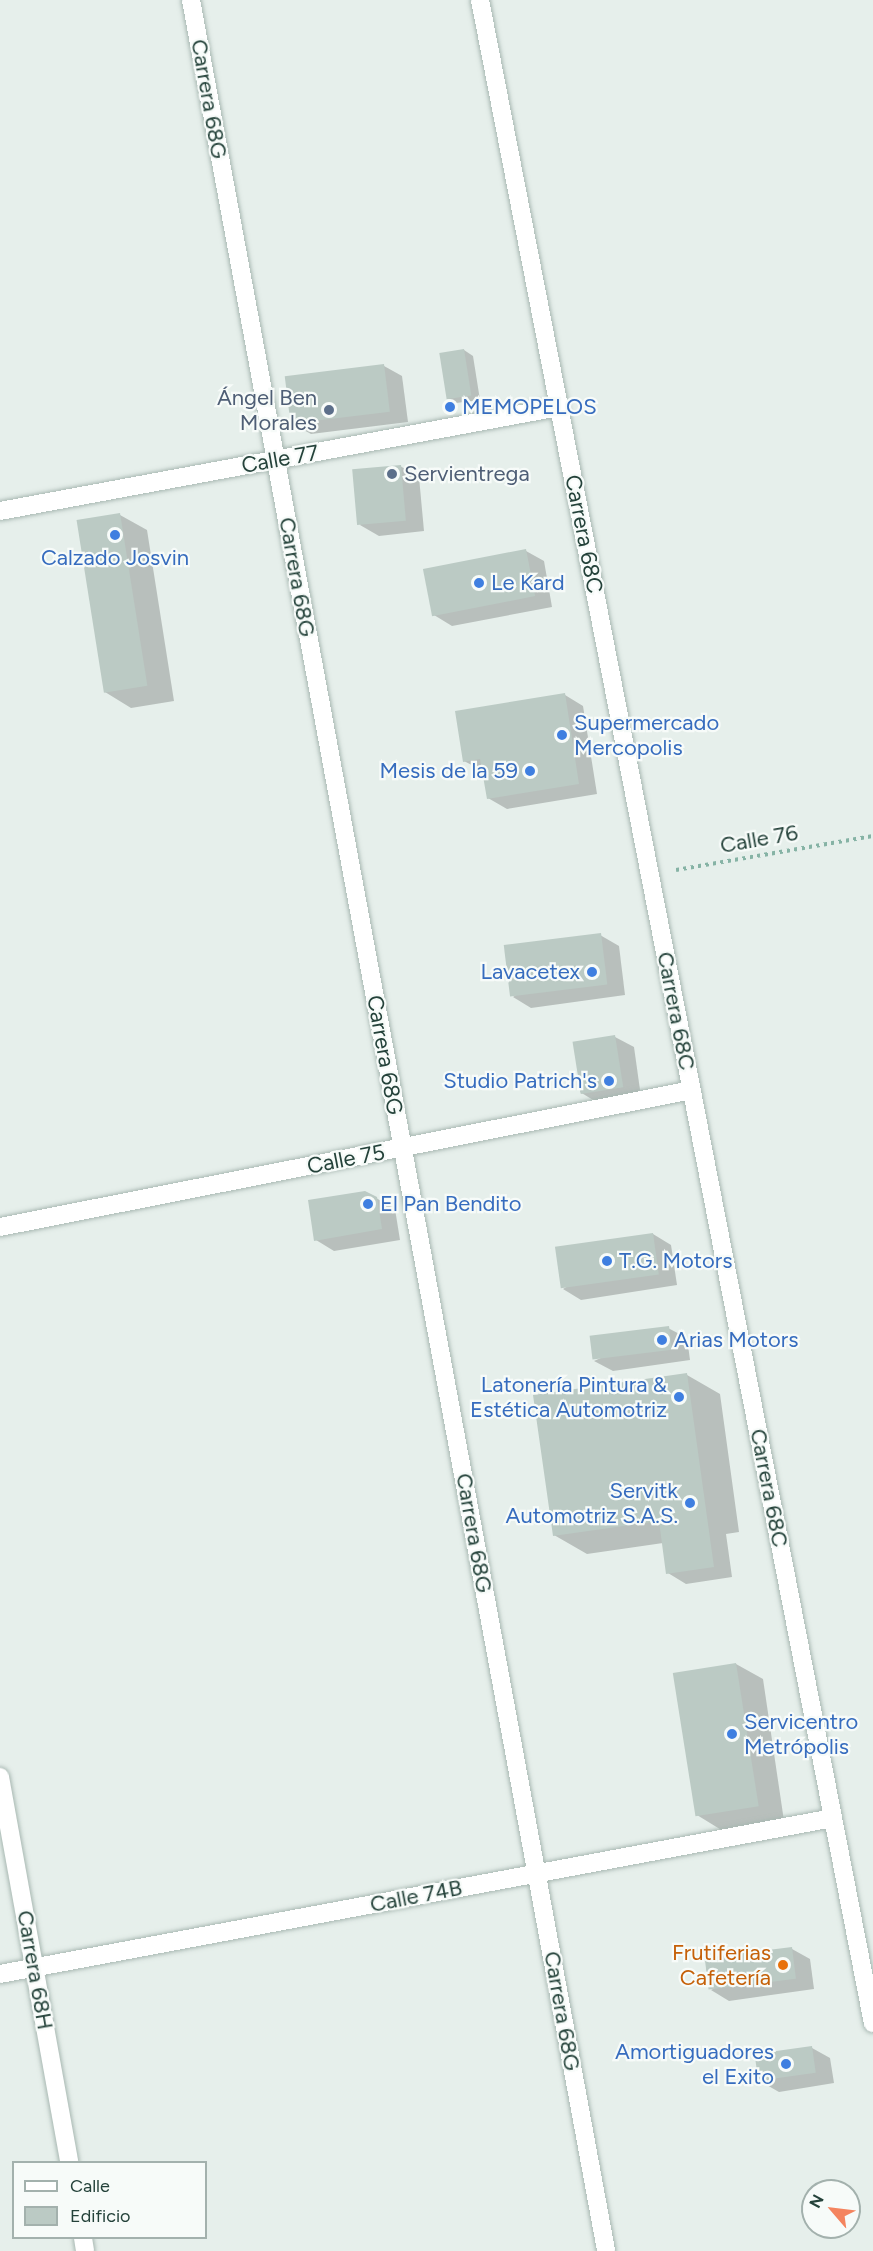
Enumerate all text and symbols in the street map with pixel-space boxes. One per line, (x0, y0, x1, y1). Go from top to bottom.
street label: Carrera 68G (186, 37, 232, 161)
place label: Ángel Ben Morales (217, 384, 317, 436)
place label: MEMOPELOS (462, 394, 597, 420)
marker: MEMOPELOS (443, 400, 457, 414)
marker: Ángel Ben Morales (322, 403, 336, 417)
street label: Calle 77 (239, 439, 321, 479)
place label: Servientrega (404, 461, 530, 487)
marker: Servientrega (385, 467, 399, 481)
street label: Carrera 68C (560, 473, 608, 595)
street label: Carrera 68G (274, 515, 320, 639)
marker: Calzado Josvin (108, 528, 122, 542)
place label: Calzado Josvin (41, 545, 189, 571)
place label: Le Kard (491, 570, 565, 596)
marker: Le Kard (472, 576, 486, 590)
place label: Supermercado Mercopolis (574, 709, 719, 760)
marker: Supermercado Mercopolis (555, 728, 569, 742)
place label: Mesis de la 59 (379, 758, 518, 784)
marker: Mesis de la 59 (523, 764, 537, 778)
street label: Calle 76 (718, 819, 800, 859)
street label: Carrera 68C (652, 950, 700, 1072)
place label: Lavacetex (481, 959, 580, 985)
marker: Lavacetex (585, 965, 599, 979)
street label: Carrera 68G (362, 993, 408, 1117)
place label: Studio Patrich's (443, 1068, 597, 1094)
marker: Studio Patrich's (602, 1074, 616, 1088)
street label: Calle 75 (305, 1139, 387, 1179)
place label: El Pan Bendito (380, 1191, 521, 1217)
marker: El Pan Bendito (361, 1197, 375, 1211)
place label: T.G. Motors (619, 1248, 733, 1274)
marker: T.G. Motors (600, 1254, 614, 1268)
place label: Arias Motors (674, 1327, 798, 1353)
marker: Arias Motors (655, 1333, 669, 1347)
place label: Latonería Pintura & Estética Automotriz (470, 1371, 667, 1422)
marker: Latonería Pintura & Estética Automotriz (672, 1390, 686, 1404)
street label: Carrera 68C (745, 1427, 793, 1549)
street label: Carrera 68G (451, 1471, 497, 1595)
place label: Servitk Automotriz S.A.S. (506, 1477, 678, 1528)
marker: Servitk Automotriz S.A.S. (683, 1496, 697, 1510)
place label: Servicentro Metrópolis (744, 1708, 858, 1760)
marker: Servicentro Metrópolis (725, 1727, 739, 1741)
street label: Calle 74B (368, 1874, 464, 1918)
street label: Carrera 68H (12, 1908, 58, 2032)
place label: Frutiferias Cafetería (672, 1939, 771, 1990)
street label: Carrera 68G (539, 1949, 585, 2073)
marker: Frutiferias Cafetería (776, 1958, 790, 1972)
place label: Amortiguadores el Exito (615, 2038, 774, 2090)
marker: Amortiguadores el Exito (779, 2057, 793, 2071)
legend (12, 2161, 207, 2239)
text: Calle (70, 2175, 110, 2197)
north arrow (801, 2179, 861, 2239)
text: N (805, 2191, 828, 2211)
text: Edificio (70, 2205, 131, 2227)

